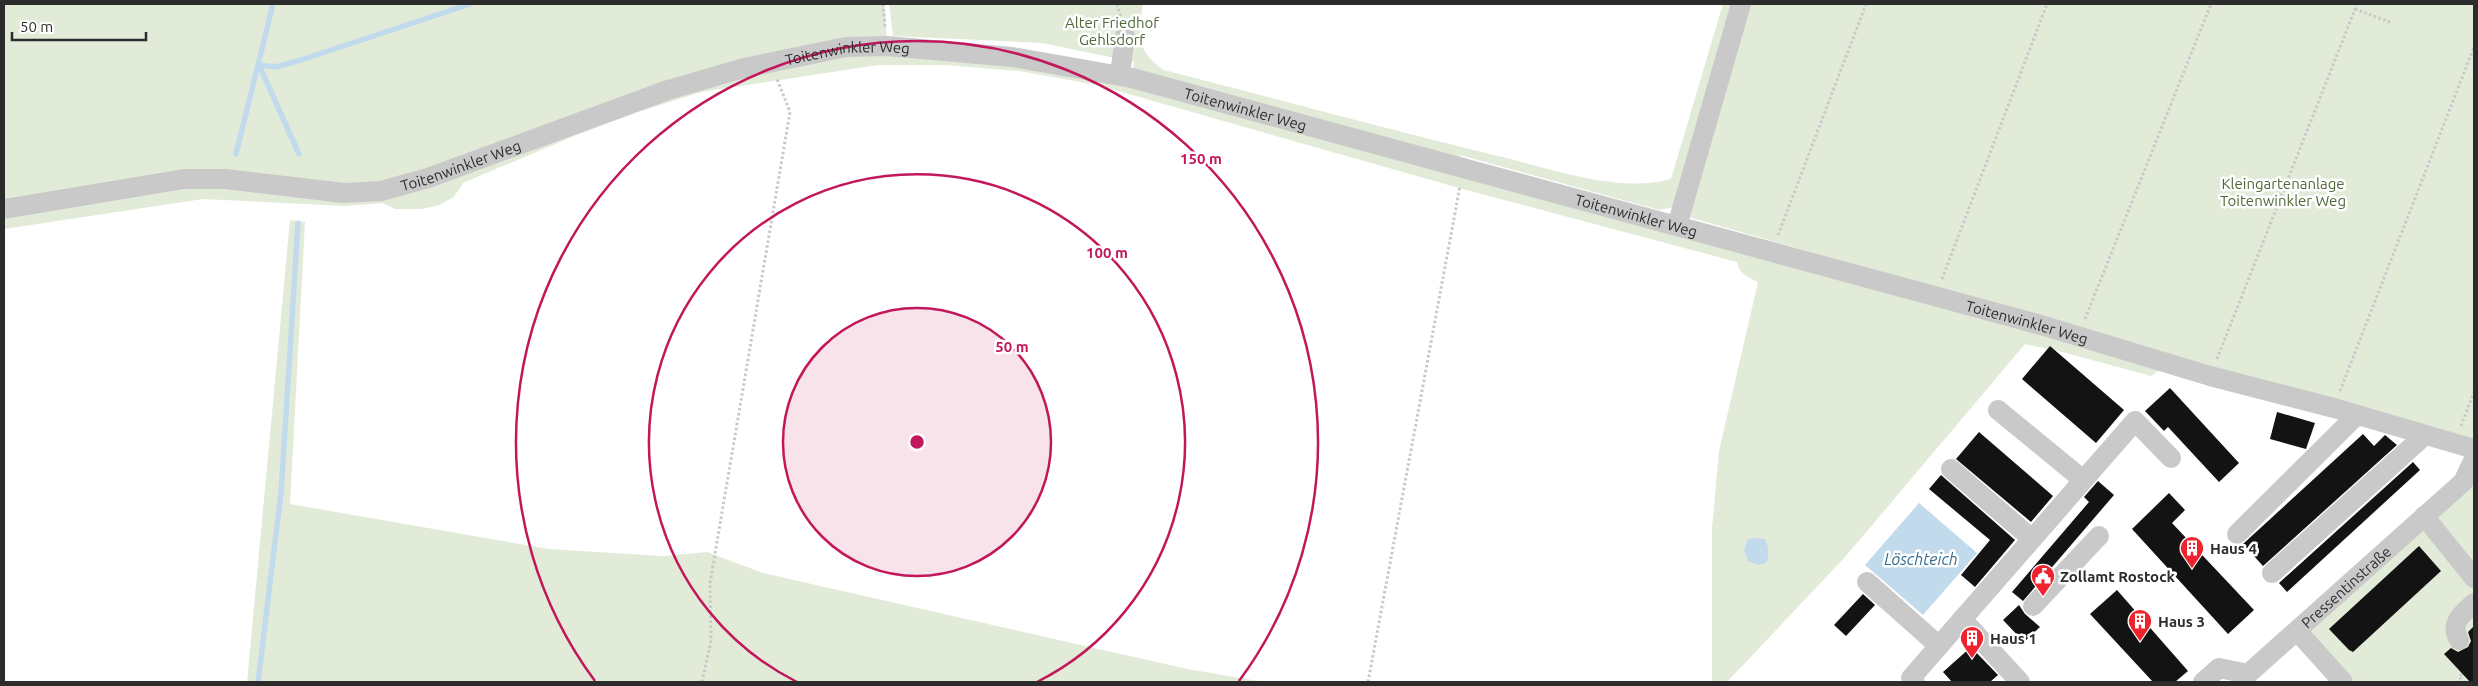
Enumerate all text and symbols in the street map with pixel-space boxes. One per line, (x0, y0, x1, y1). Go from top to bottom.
scale bar (12, 10, 146, 42)
park label: Alter Friedhof Gehlsdorf (1065, 14, 1159, 48)
text: 50 m (20, 18, 53, 35)
street label: Toitenwinkler Weg (783, 37, 911, 68)
street label: Toitenwinkler Weg (1182, 84, 1309, 134)
street label: Toitenwinkler Weg (399, 136, 523, 194)
text: 150 m (1180, 150, 1222, 167)
park label: Kleingartenanlage Toitenwinkler Weg (2220, 175, 2346, 209)
street label: Toitenwinkler Weg (1573, 190, 1699, 240)
text: 100 m (1086, 244, 1128, 261)
street label: Toitenwinkler Weg (1964, 297, 2090, 347)
text: 50 m (995, 338, 1029, 355)
centre of rings (908, 433, 926, 451)
building icon: Haus 4 (2179, 535, 2205, 569)
place label: Haus 4 (2210, 540, 2257, 557)
street label: Pressentinstraße (2298, 542, 2394, 631)
water label: Löschteich (1884, 550, 1958, 568)
public building icon: Zollamt Rostock (2030, 563, 2056, 597)
place label: Zollamt Rostock (2060, 568, 2176, 585)
building icon: Haus 3 (2127, 608, 2153, 642)
place label: Haus 3 (2158, 613, 2205, 630)
building icon: Haus 1 (1959, 625, 1985, 659)
place label: Haus 1 (1990, 630, 2037, 647)

